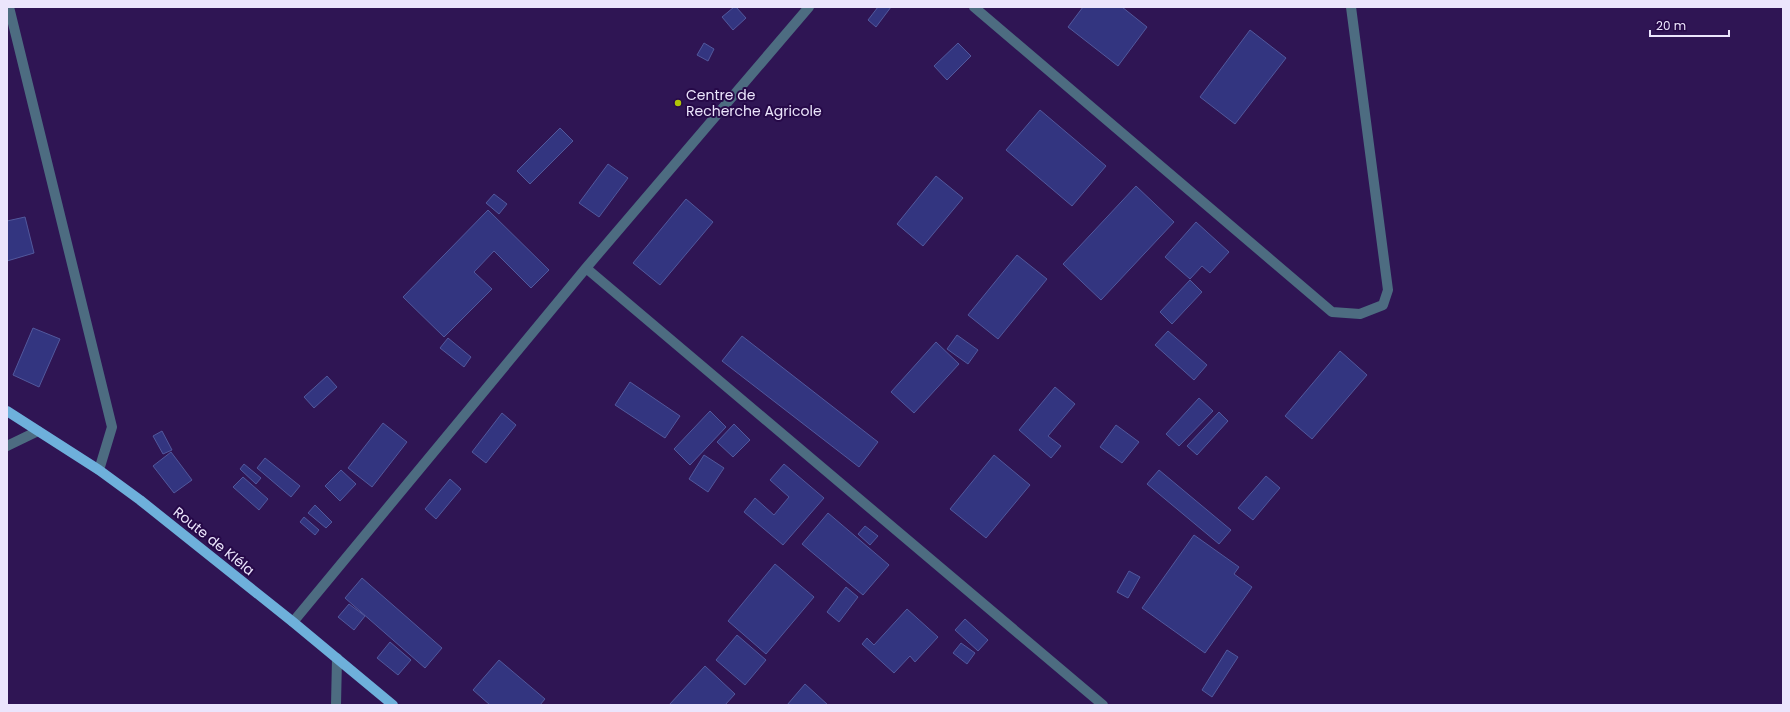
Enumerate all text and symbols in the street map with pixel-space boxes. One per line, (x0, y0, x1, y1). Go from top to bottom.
scale bar (1650, 12, 1729, 38)
text: 20 m (1656, 17, 1686, 34)
place label: Centre de Recherche Agricole (686, 85, 822, 121)
marker: Centre de Recherche Agricole (673, 98, 683, 108)
street label: Route de Kléla (169, 502, 259, 580)

